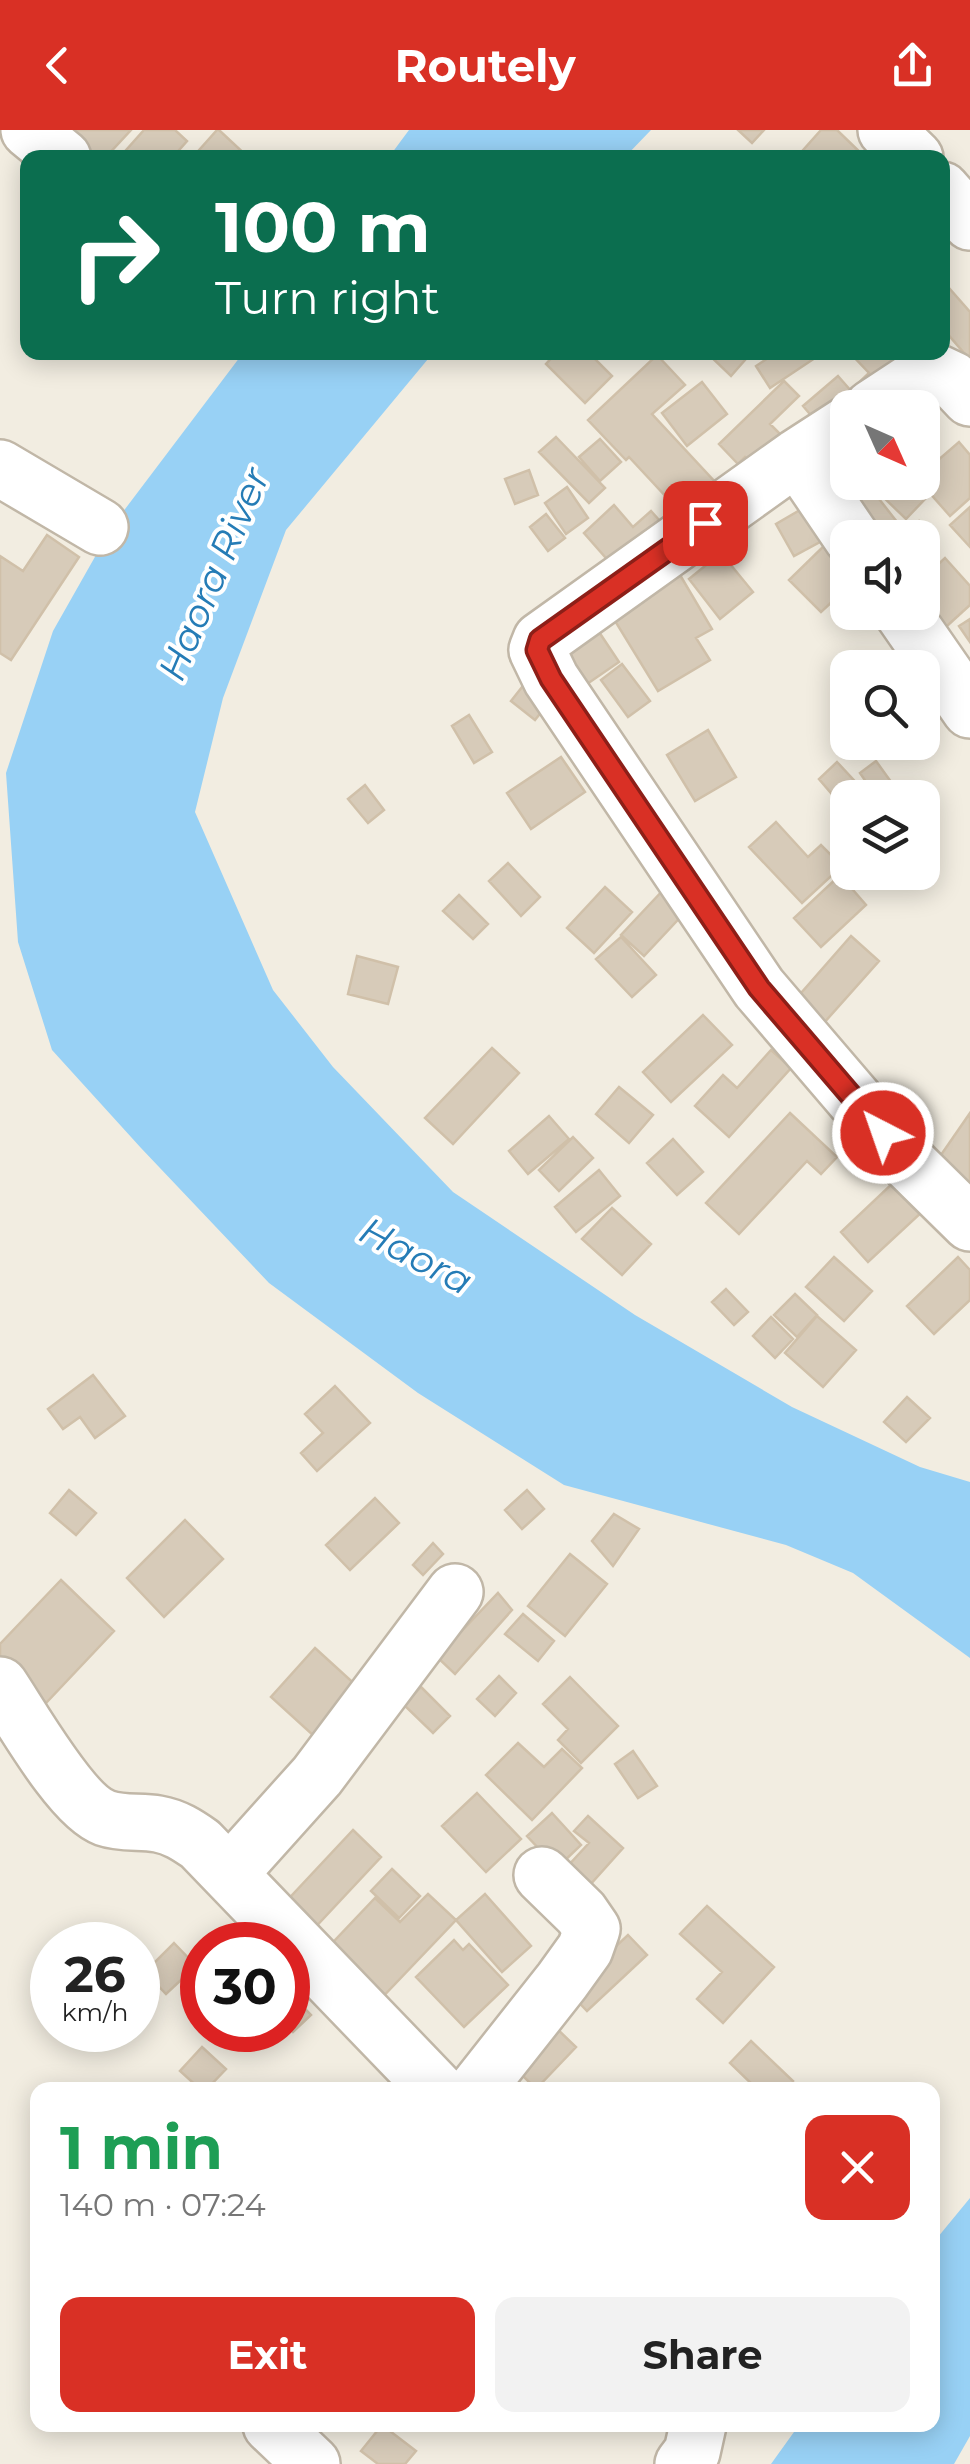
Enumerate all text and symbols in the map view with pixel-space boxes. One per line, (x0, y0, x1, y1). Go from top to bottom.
icon: back (30, 38, 85, 93)
text: Routely (394, 38, 576, 93)
icon: share (885, 38, 940, 93)
text: 100 m (215, 184, 431, 270)
icon: right (50, 190, 180, 320)
text: Turn right (215, 270, 440, 325)
north arrow (830, 390, 940, 500)
map controls (830, 390, 940, 890)
water label: Haora River (148, 460, 280, 687)
pin (663, 481, 748, 566)
icon: arrive (678, 496, 733, 551)
button: sound (830, 520, 940, 630)
button: search (830, 650, 940, 760)
button: layers (830, 780, 940, 890)
position arrow (831, 1081, 935, 1185)
water label: Haora (352, 1206, 481, 1305)
speed limit sign: 30 (180, 1922, 310, 2052)
text: 26 (64, 1944, 126, 2005)
text: km/h (62, 1997, 128, 2027)
text: 1 min (60, 2111, 223, 2184)
button: close (805, 2115, 910, 2220)
text: 140 m · 07:24 (60, 2185, 266, 2224)
button: Exit (60, 2297, 475, 2412)
button: Share (495, 2297, 910, 2412)

